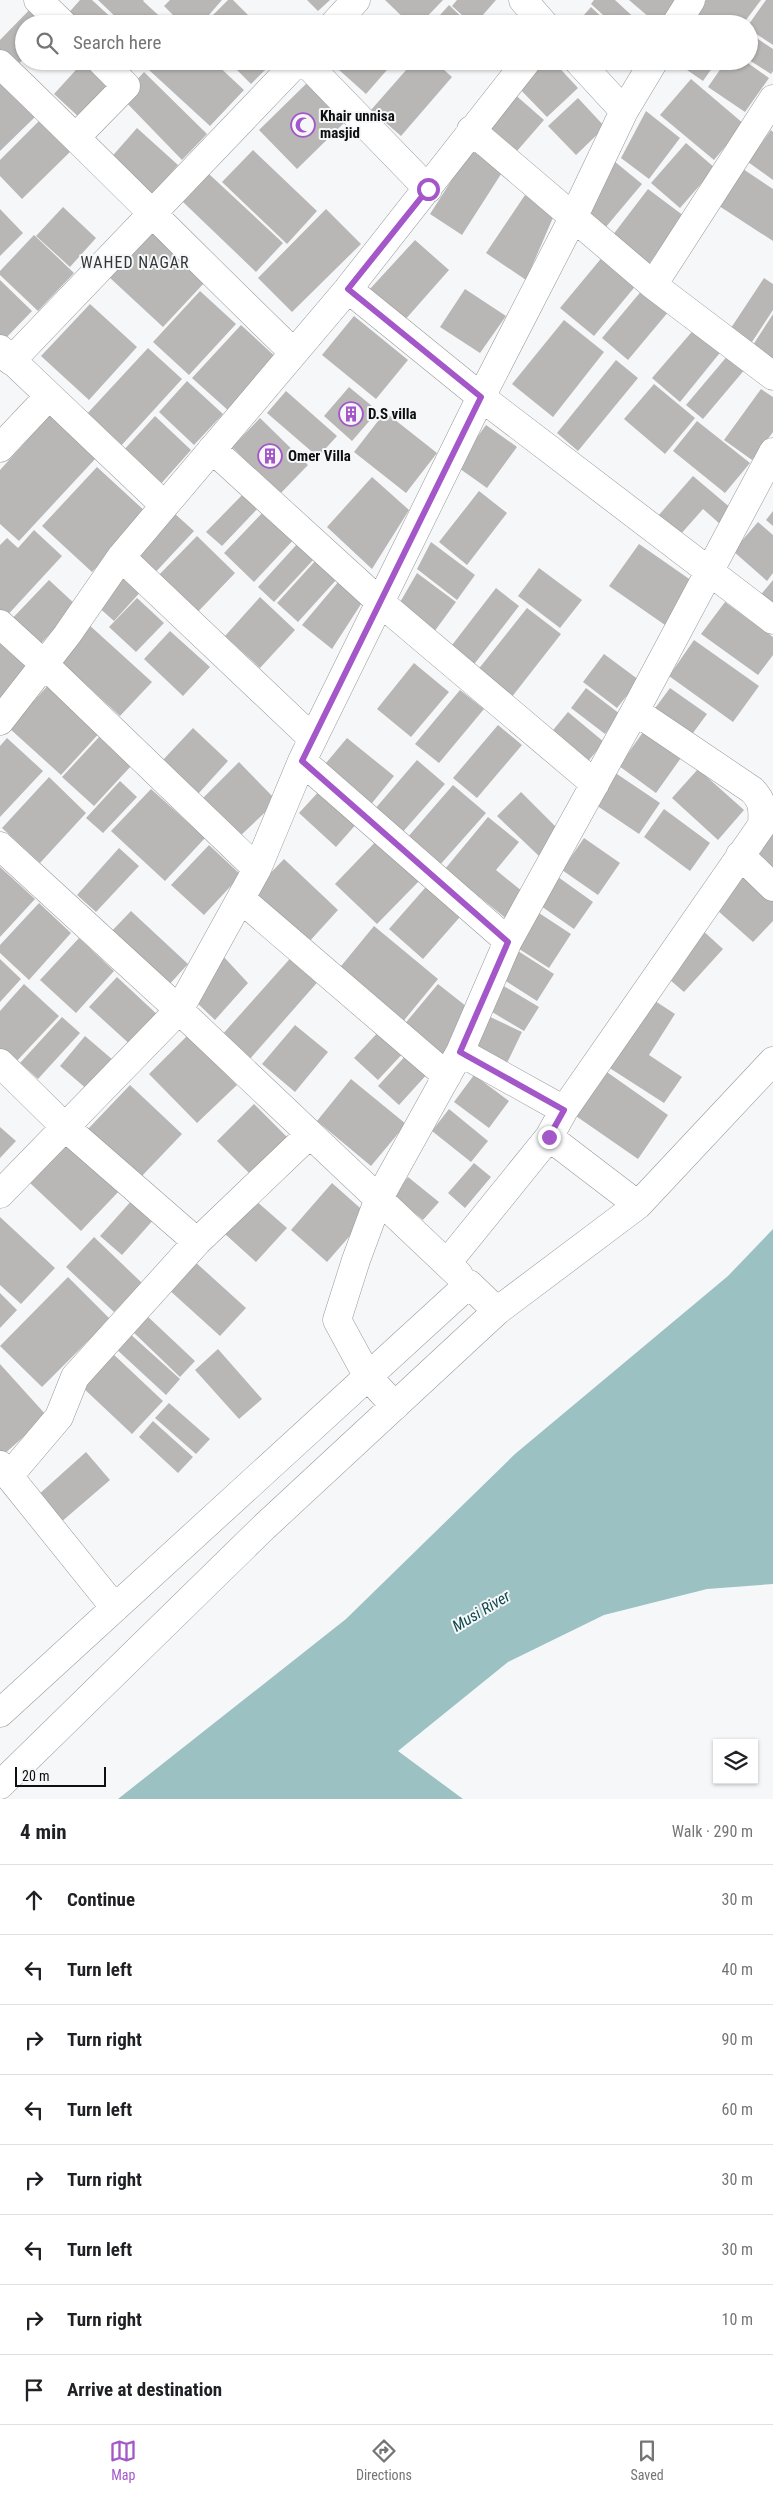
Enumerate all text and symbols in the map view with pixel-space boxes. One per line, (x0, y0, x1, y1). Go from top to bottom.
search box (15, 15, 758, 70)
icon: search (33, 29, 61, 57)
text: Search here (73, 31, 161, 54)
place label: Khair unnisa masjid (320, 107, 395, 142)
mosque icon: Khair unnisa masjid (290, 112, 316, 138)
route start (417, 178, 440, 201)
district label: WAHED NAGAR (80, 253, 190, 272)
building icon: D.S villa (338, 401, 364, 427)
place label: D.S villa (368, 405, 417, 423)
building icon: Omer Villa (257, 443, 283, 469)
place label: Omer Villa (288, 447, 351, 465)
route end (538, 1126, 561, 1149)
water label: Musi River (449, 1586, 514, 1636)
map controls (713, 1739, 758, 1784)
button: layers (713, 1739, 758, 1784)
scale bar (15, 1764, 106, 1787)
text: 20 m (22, 1768, 50, 1784)
text: 4 min (20, 1820, 67, 1844)
text: Walk · 290 m (672, 1822, 753, 1841)
icon: ahead (20, 1886, 48, 1914)
text: Continue (67, 1888, 135, 1911)
text: 30 m (721, 1890, 753, 1909)
icon: left (20, 1956, 48, 1984)
text: Turn left (67, 1958, 132, 1981)
text: 40 m (721, 1960, 753, 1979)
icon: right (20, 2026, 48, 2054)
text: Turn right (67, 2028, 142, 2051)
text: 90 m (721, 2030, 753, 2049)
icon: left (20, 2096, 48, 2124)
text: Turn left (67, 2098, 132, 2121)
text: 60 m (721, 2100, 753, 2119)
icon: right (20, 2166, 48, 2194)
text: Turn right (67, 2168, 142, 2191)
text: 30 m (721, 2170, 753, 2189)
icon: left (20, 2236, 48, 2264)
text: Turn left (67, 2238, 132, 2261)
text: 30 m (721, 2240, 753, 2259)
icon: right (20, 2306, 48, 2334)
text: Turn right (67, 2308, 142, 2331)
text: 10 m (721, 2310, 753, 2329)
icon: arrive (20, 2376, 48, 2404)
text: Arrive at destination (67, 2378, 222, 2401)
tab: Map (109, 2437, 137, 2483)
tab: Directions (356, 2437, 412, 2483)
tab: Saved (630, 2437, 664, 2483)

